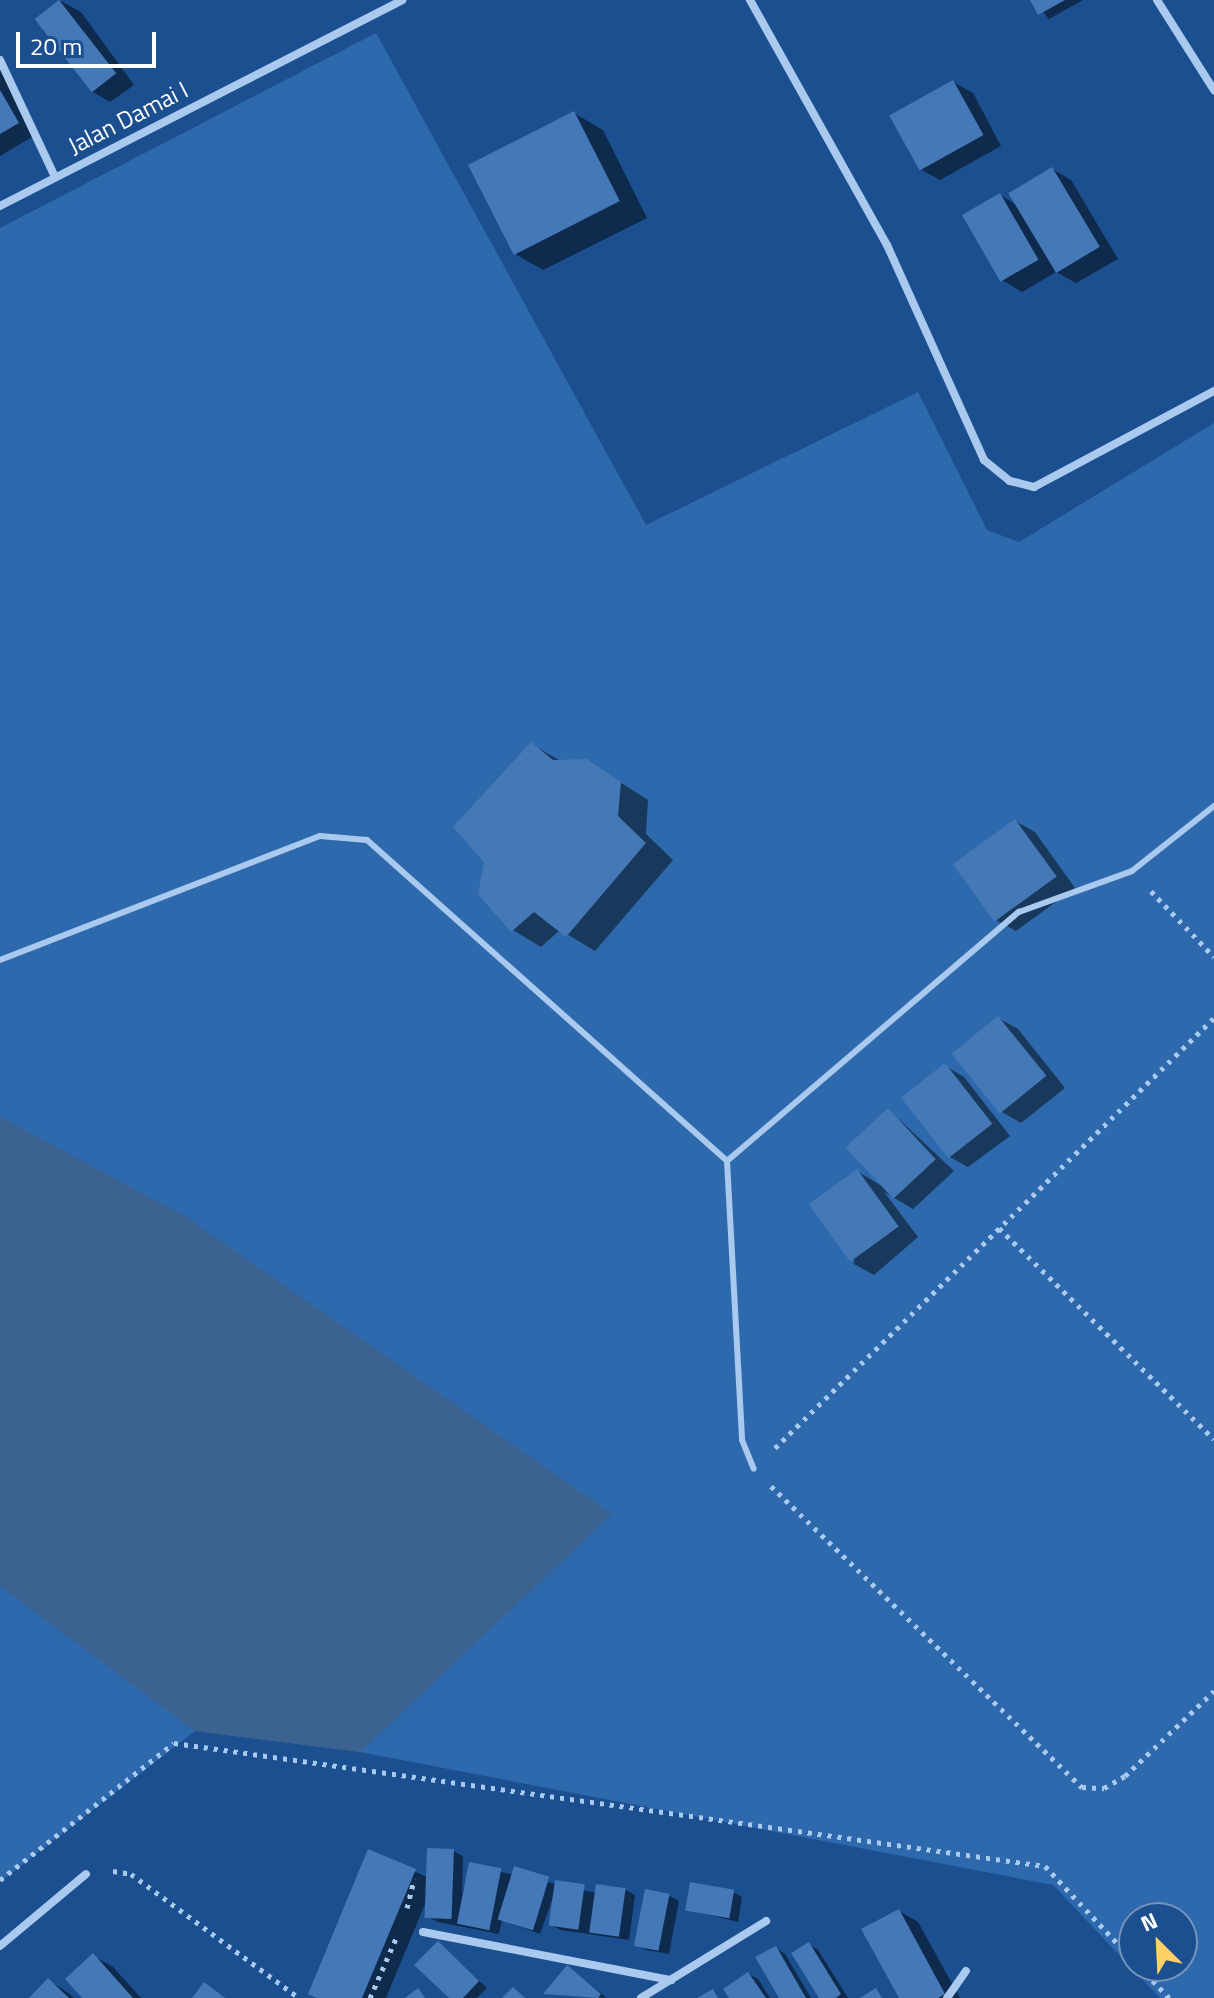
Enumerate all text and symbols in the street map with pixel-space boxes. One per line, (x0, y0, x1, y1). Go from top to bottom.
scale bar (20, 16, 160, 66)
text: 20 m (30, 28, 82, 64)
street label: Jalan Damai I (63, 75, 193, 161)
north arrow (1118, 1902, 1198, 1982)
text: N (1135, 1903, 1163, 1941)

